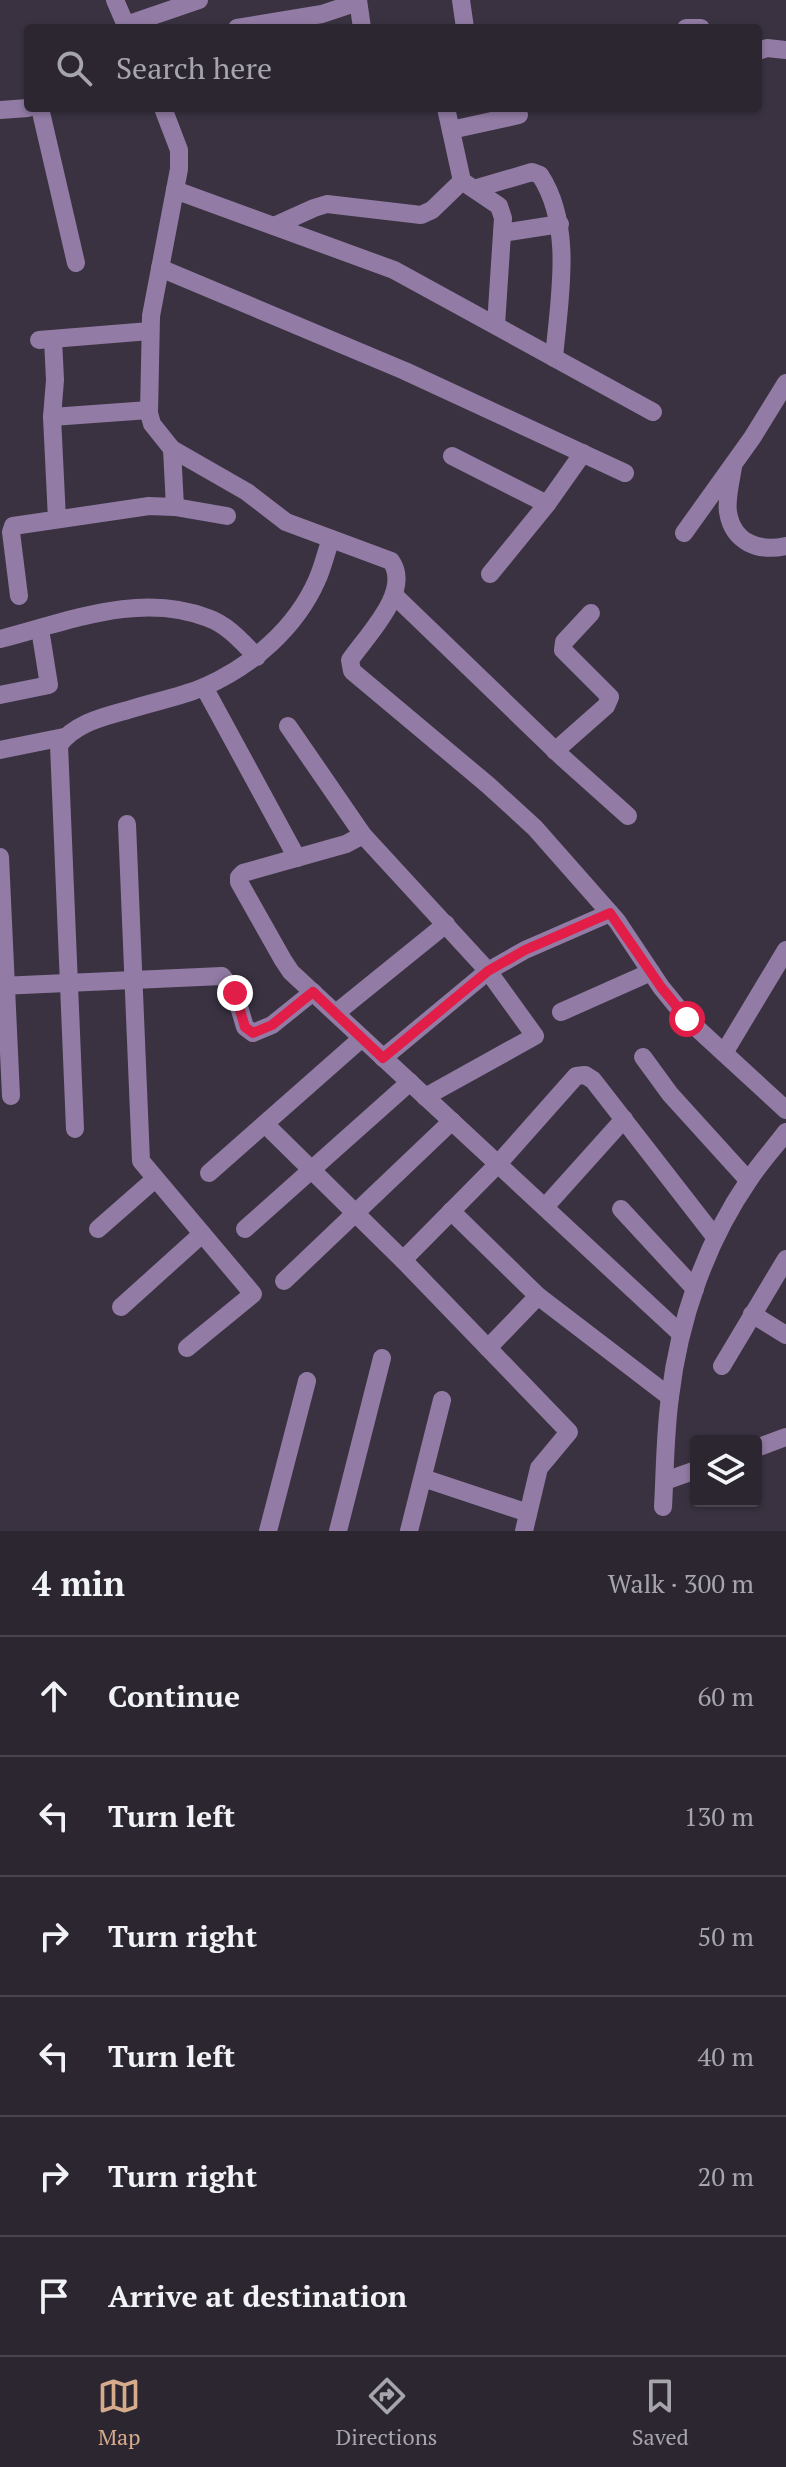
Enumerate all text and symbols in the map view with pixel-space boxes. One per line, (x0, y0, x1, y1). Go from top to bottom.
search box (24, 24, 762, 112)
icon: search (52, 46, 96, 90)
text: Search here (116, 48, 272, 88)
route end (217, 975, 253, 1011)
route start (669, 1001, 705, 1037)
map controls (690, 1435, 762, 1507)
button: layers (690, 1435, 762, 1507)
text: 4 min (32, 1561, 125, 1606)
text: Walk · 300 m (608, 1566, 754, 1600)
icon: ahead (32, 1674, 76, 1718)
text: Continue (108, 1676, 240, 1716)
text: 60 m (698, 1679, 754, 1713)
icon: left (32, 1794, 76, 1838)
text: Turn left (108, 1796, 235, 1836)
text: 130 m (684, 1799, 754, 1833)
icon: right (32, 1914, 76, 1958)
text: Turn right (108, 1916, 257, 1956)
text: 50 m (698, 1919, 754, 1953)
icon: left (32, 2034, 76, 2078)
text: Turn left (108, 2036, 235, 2076)
text: 40 m (698, 2039, 754, 2073)
icon: right (32, 2154, 76, 2198)
text: Turn right (108, 2156, 257, 2196)
text: 20 m (698, 2159, 754, 2193)
icon: arrive (32, 2274, 76, 2318)
text: Arrive at destination (108, 2276, 407, 2316)
tab: Map (97, 2374, 141, 2451)
tab: Directions (336, 2374, 437, 2451)
tab: Saved (632, 2374, 689, 2451)

